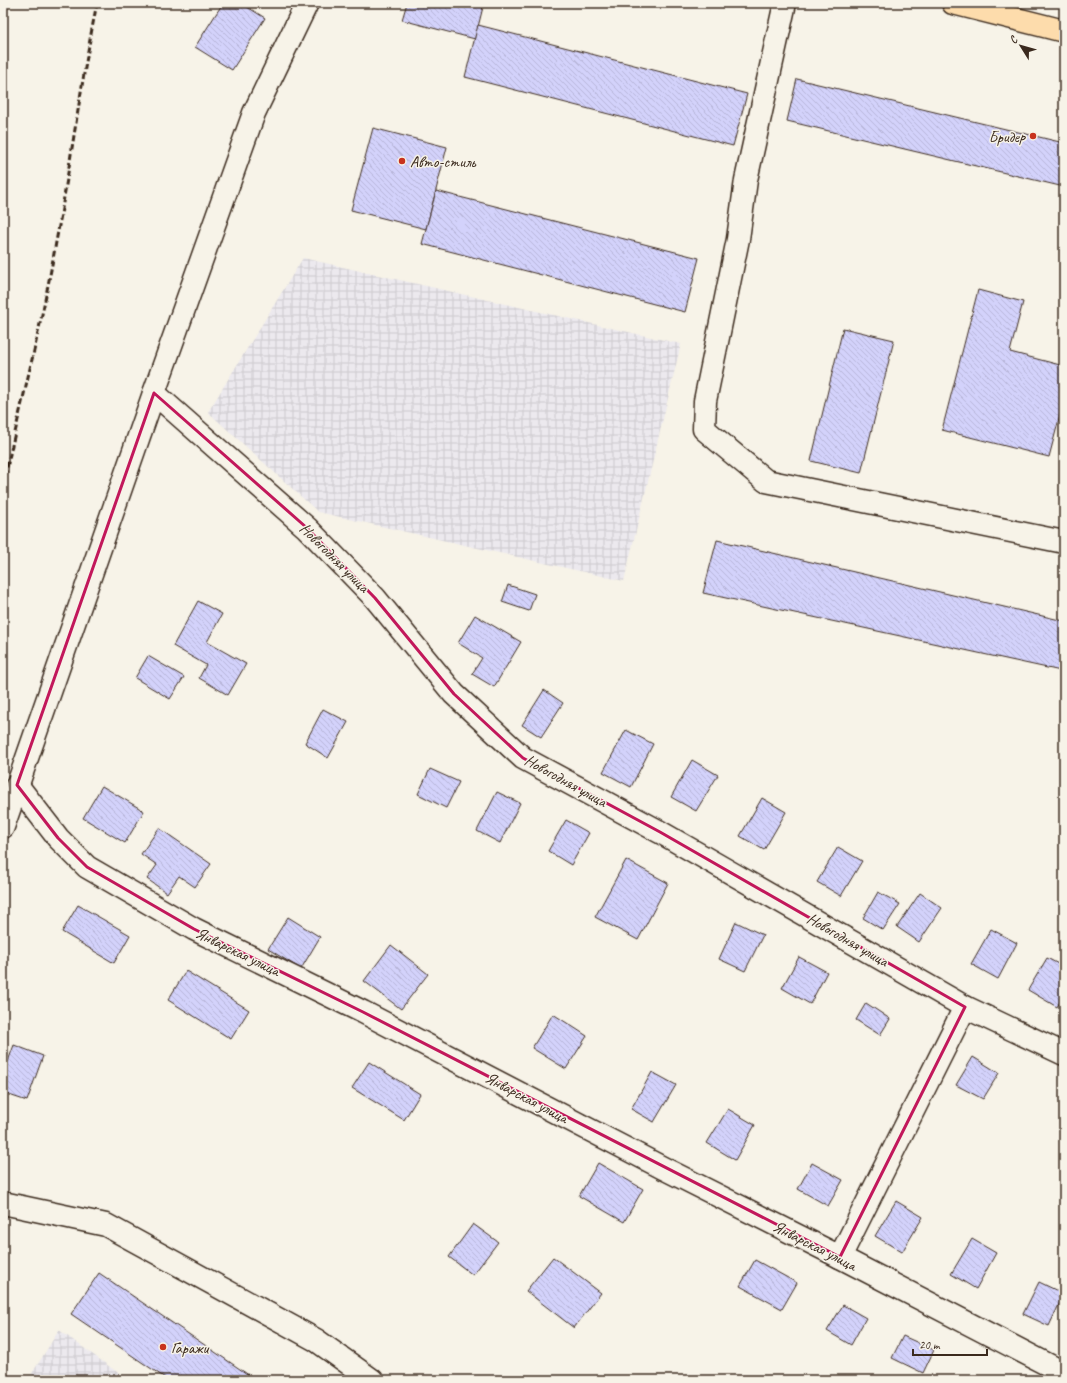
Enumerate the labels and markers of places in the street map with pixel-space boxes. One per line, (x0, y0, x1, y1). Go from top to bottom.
place label: Бридер (989, 127, 1026, 147)
marker: Бридер (1028, 131, 1038, 141)
place label: Авто-стиль (410, 152, 477, 172)
marker: Авто-стиль (397, 156, 407, 166)
place label: Гаражи (171, 1338, 209, 1358)
marker: Гаражи (158, 1342, 168, 1352)

